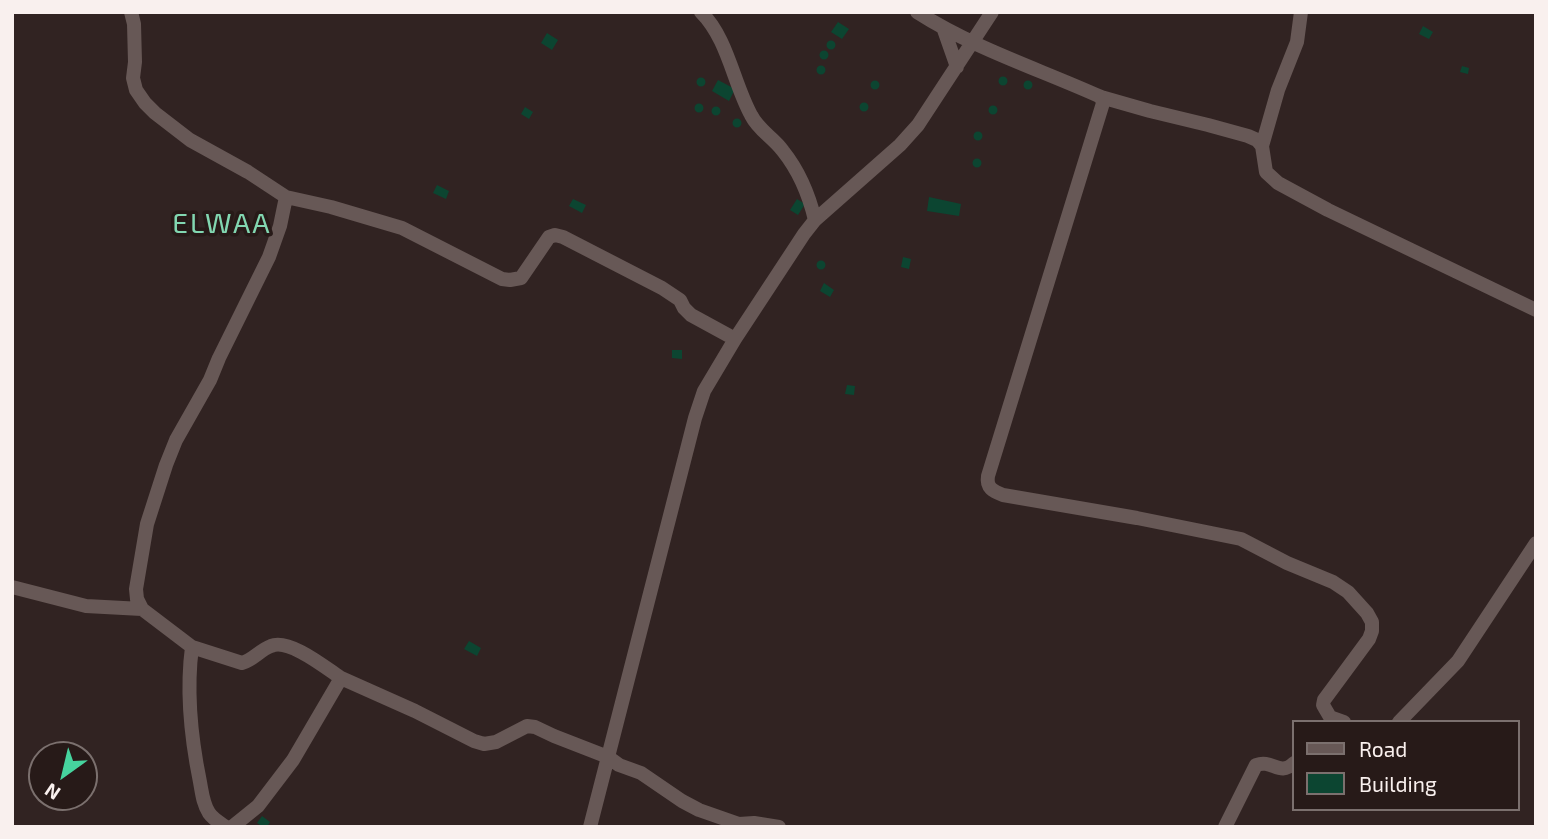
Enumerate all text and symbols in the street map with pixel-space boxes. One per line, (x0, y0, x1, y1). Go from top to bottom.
district label: ELWAA (173, 207, 271, 241)
legend (1292, 720, 1520, 811)
text: Road (1359, 736, 1407, 761)
north arrow (28, 741, 98, 811)
text: Building (1359, 771, 1437, 796)
text: N (40, 779, 64, 806)

